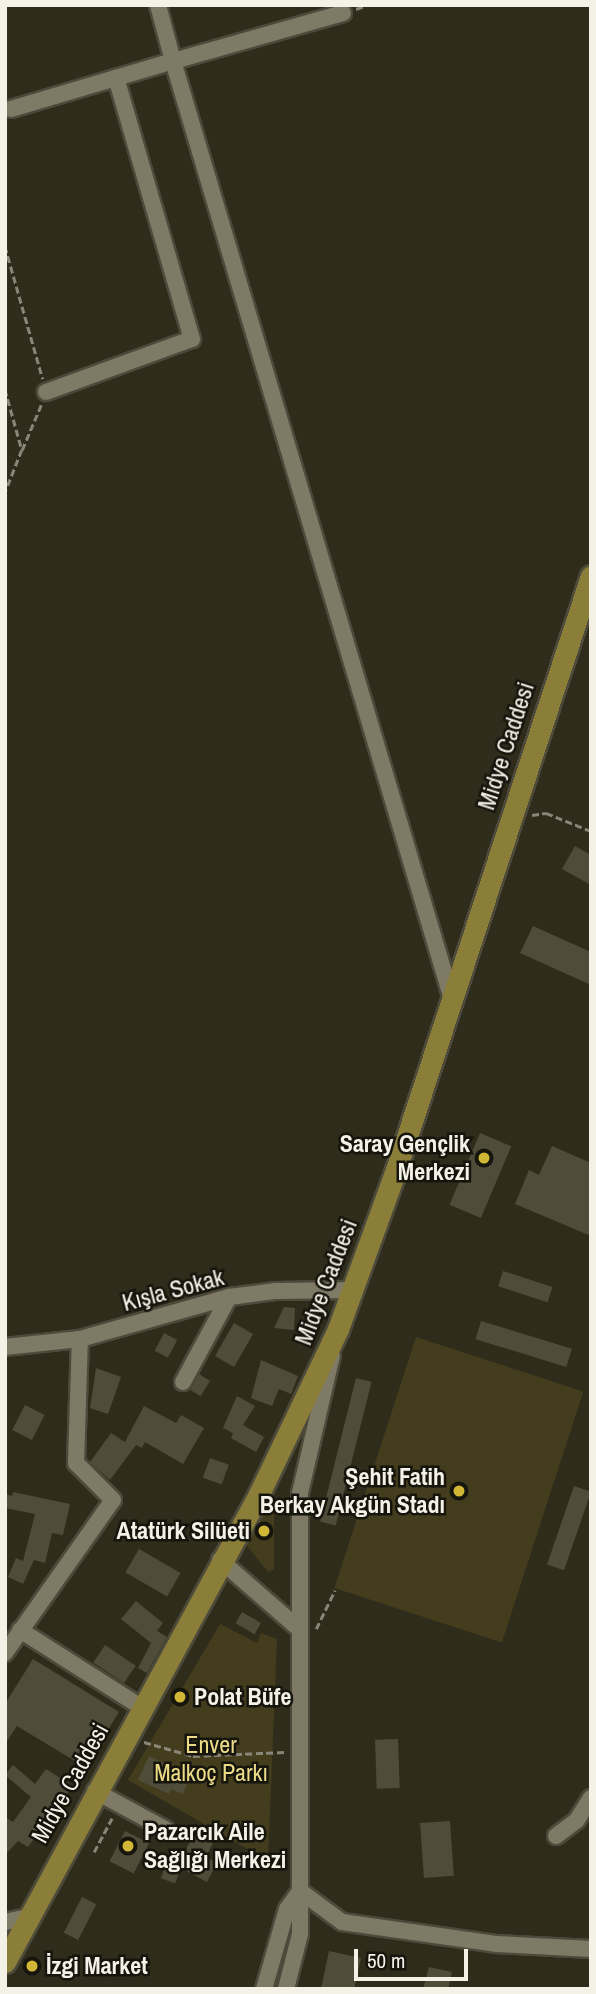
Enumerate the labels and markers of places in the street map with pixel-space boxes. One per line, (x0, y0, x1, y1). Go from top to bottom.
place label: Saray Gençlik Merkezi (340, 1130, 470, 1186)
marker: Saray Gençlik Merkezi (476, 1150, 492, 1166)
place label: Şehit Fatih Berkay Akgün Stadı (259, 1463, 445, 1519)
marker: Şehit Fatih Berkay Akgün Stadı (451, 1483, 467, 1499)
place label: Atatürk Silüeti (117, 1517, 250, 1545)
marker: Atatürk Silüeti (256, 1523, 272, 1539)
place label: Polat Büfe (194, 1683, 291, 1711)
marker: Polat Büfe (172, 1689, 188, 1705)
place label: Pazarcık Aile Sağlığı Merkezi (144, 1818, 286, 1874)
marker: Pazarcık Aile Sağlığı Merkezi (118, 1836, 138, 1856)
place label: İzgi Market (46, 1952, 148, 1980)
marker: İzgi Market (24, 1958, 40, 1974)

